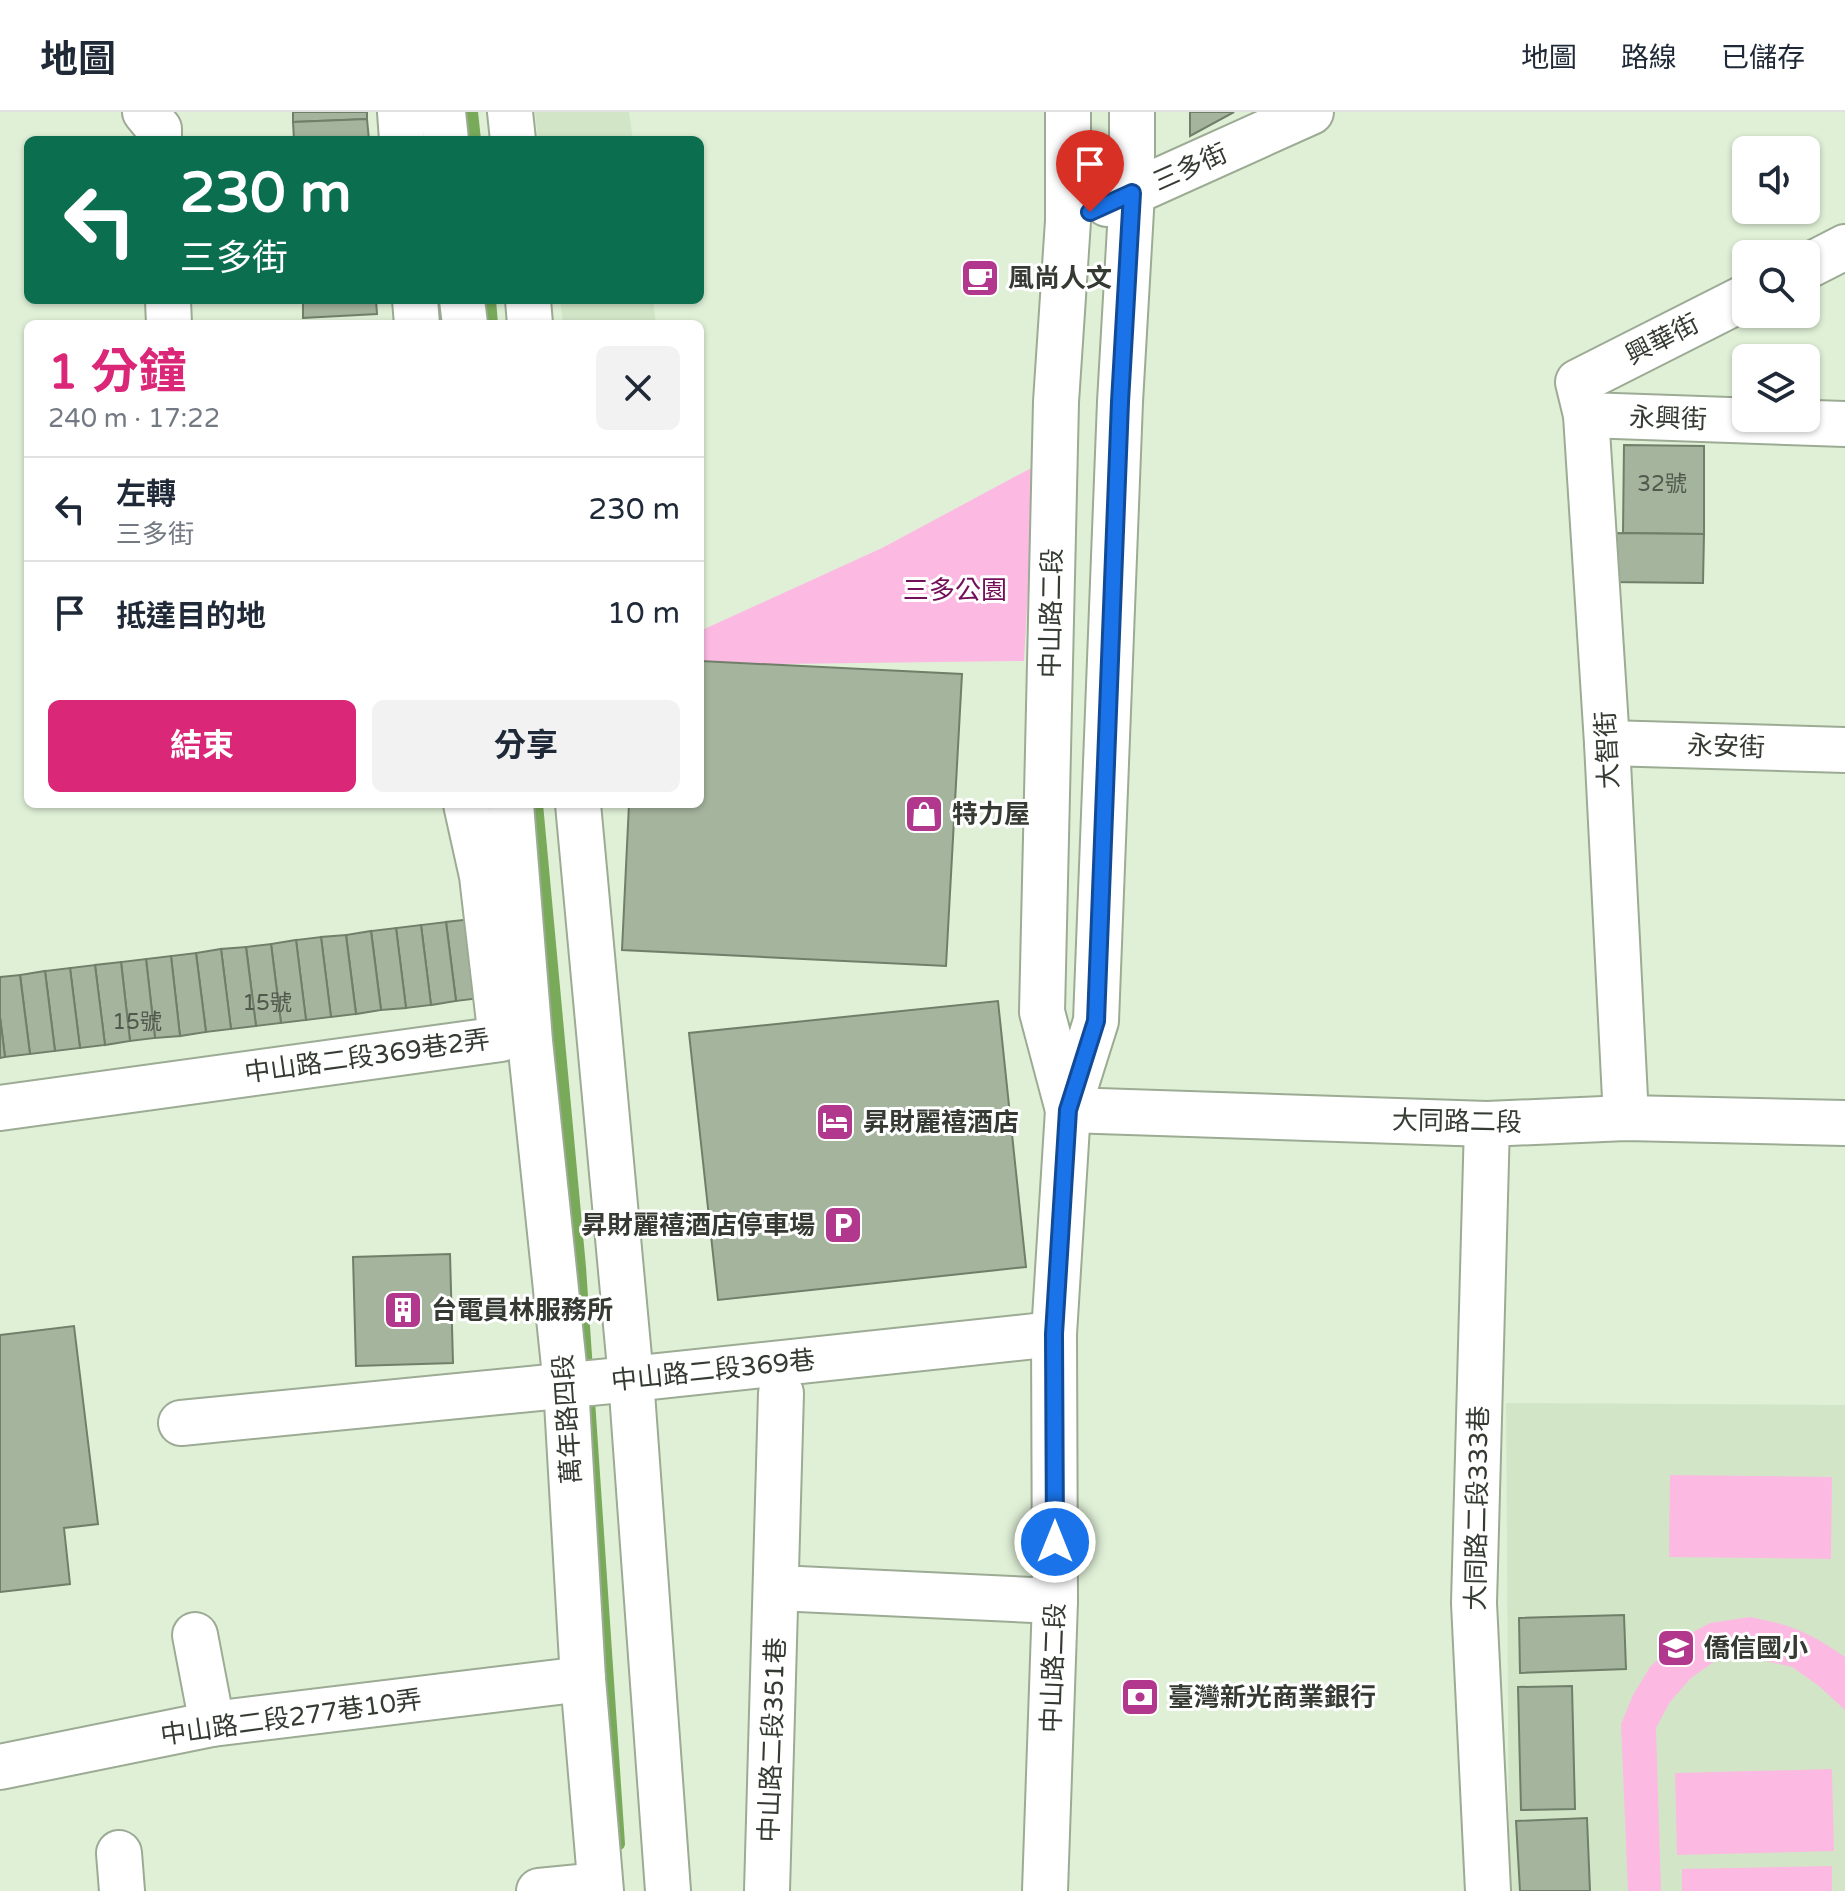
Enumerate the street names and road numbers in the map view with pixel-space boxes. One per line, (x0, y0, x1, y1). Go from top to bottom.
street label: 三多街 (1148, 137, 1232, 197)
street label: 興華街 (1620, 308, 1704, 371)
street label: 永興街 (1628, 402, 1708, 435)
street label: 中山路二段 (1035, 548, 1068, 678)
street label: 大智街 (1590, 710, 1625, 790)
street label: 永安街 (1686, 730, 1766, 763)
street label: 中山路二段369巷2弄 (242, 1024, 492, 1089)
street label: 大同路二段 (1392, 1105, 1522, 1138)
street label: 中山路二段369巷 (610, 1344, 817, 1397)
street label: 萬年路四段 (548, 1353, 587, 1485)
street label: 大同路二段333巷 (1460, 1405, 1495, 1611)
street label: 中山路二段 (1036, 1603, 1071, 1734)
street label: 中山路二段351巷 (753, 1637, 792, 1843)
street label: 中山路二段277巷10弄 (158, 1684, 424, 1751)

